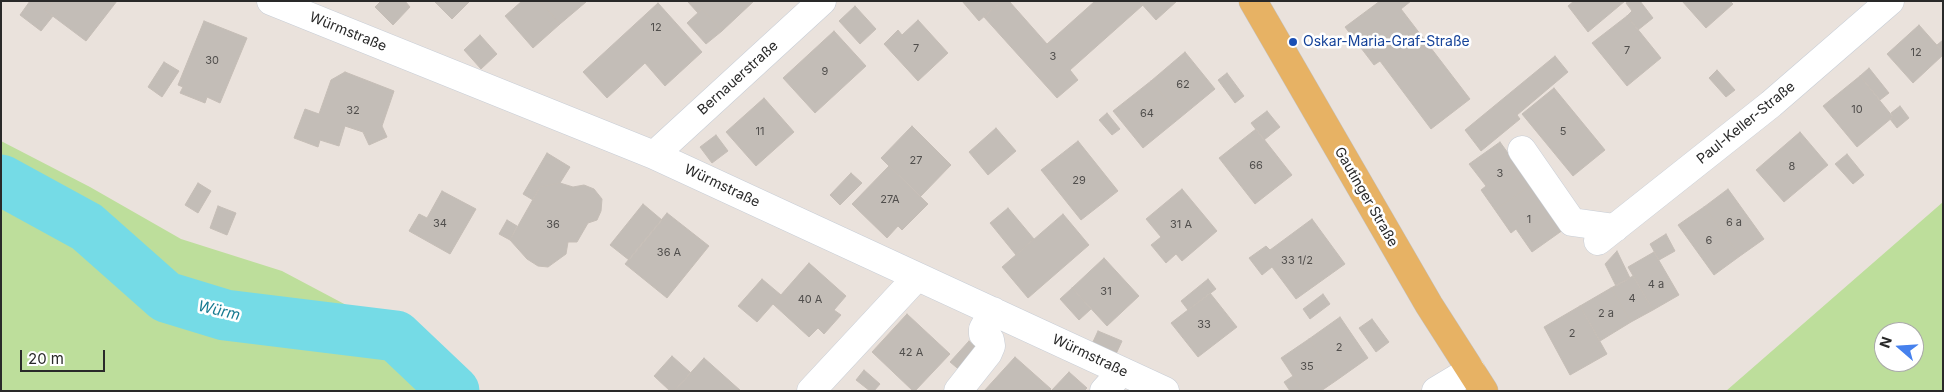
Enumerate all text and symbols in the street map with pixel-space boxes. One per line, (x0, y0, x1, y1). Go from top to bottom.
street label: Würmstraße (307, 9, 389, 55)
house number: 12 (650, 21, 662, 35)
place label: Oskar-Maria-Graf-Straße (1303, 34, 1470, 50)
marker: Oskar-Maria-Graf-Straße (1287, 36, 1299, 48)
street label: Bernauerstraße (694, 37, 782, 119)
house number: 7 (913, 42, 919, 56)
house number: 7 (1624, 44, 1630, 58)
house number: 12 (1910, 46, 1922, 60)
house number: 3 (1050, 50, 1056, 64)
house number: 30 (205, 54, 219, 68)
house number: 9 (822, 65, 828, 79)
house number: 62 (1176, 78, 1190, 92)
street label: Paul-Keller-Straße (1693, 78, 1799, 168)
house number: 10 (1851, 103, 1863, 117)
house number: 32 (346, 104, 360, 118)
house number: 64 (1140, 107, 1154, 121)
house number: 11 (756, 125, 764, 139)
house number: 5 (1560, 125, 1566, 139)
street label: Gautinger Straße (1331, 144, 1401, 250)
house number: 27 (910, 154, 922, 168)
house number: 66 (1249, 159, 1263, 173)
house number: 8 (1789, 160, 1795, 174)
street label: Würmstraße (681, 161, 763, 211)
house number: 3 (1497, 167, 1503, 181)
house number: 29 (1072, 174, 1086, 188)
house number: 27A (880, 193, 900, 207)
house number: 1 (1527, 213, 1531, 227)
house number: 6 a (1726, 216, 1742, 230)
house number: 34 (433, 217, 447, 231)
house number: 36 (546, 218, 560, 232)
house number: 31 A (1170, 218, 1192, 232)
house number: 6 (1706, 234, 1712, 248)
house number: 36 A (657, 246, 681, 260)
house number: 33 1/2 (1281, 254, 1313, 268)
house number: 4 a (1648, 278, 1664, 292)
house number: 31 (1100, 285, 1112, 299)
house number: 4 (1628, 292, 1636, 306)
house number: 40 A (798, 293, 822, 307)
water label: Würm (196, 297, 242, 325)
house number: 2 a (1598, 307, 1614, 321)
house number: 33 (1197, 318, 1211, 332)
north arrow (1874, 322, 1924, 372)
house number: 2 (1569, 327, 1575, 341)
street label: Würmstraße (1049, 331, 1131, 381)
text: N (1876, 334, 1895, 350)
scale bar (22, 340, 108, 372)
house number: 2 (1336, 341, 1342, 355)
house number: 42 A (899, 346, 923, 360)
text: 20 m (28, 349, 64, 368)
house number: 35 (1300, 360, 1314, 374)

